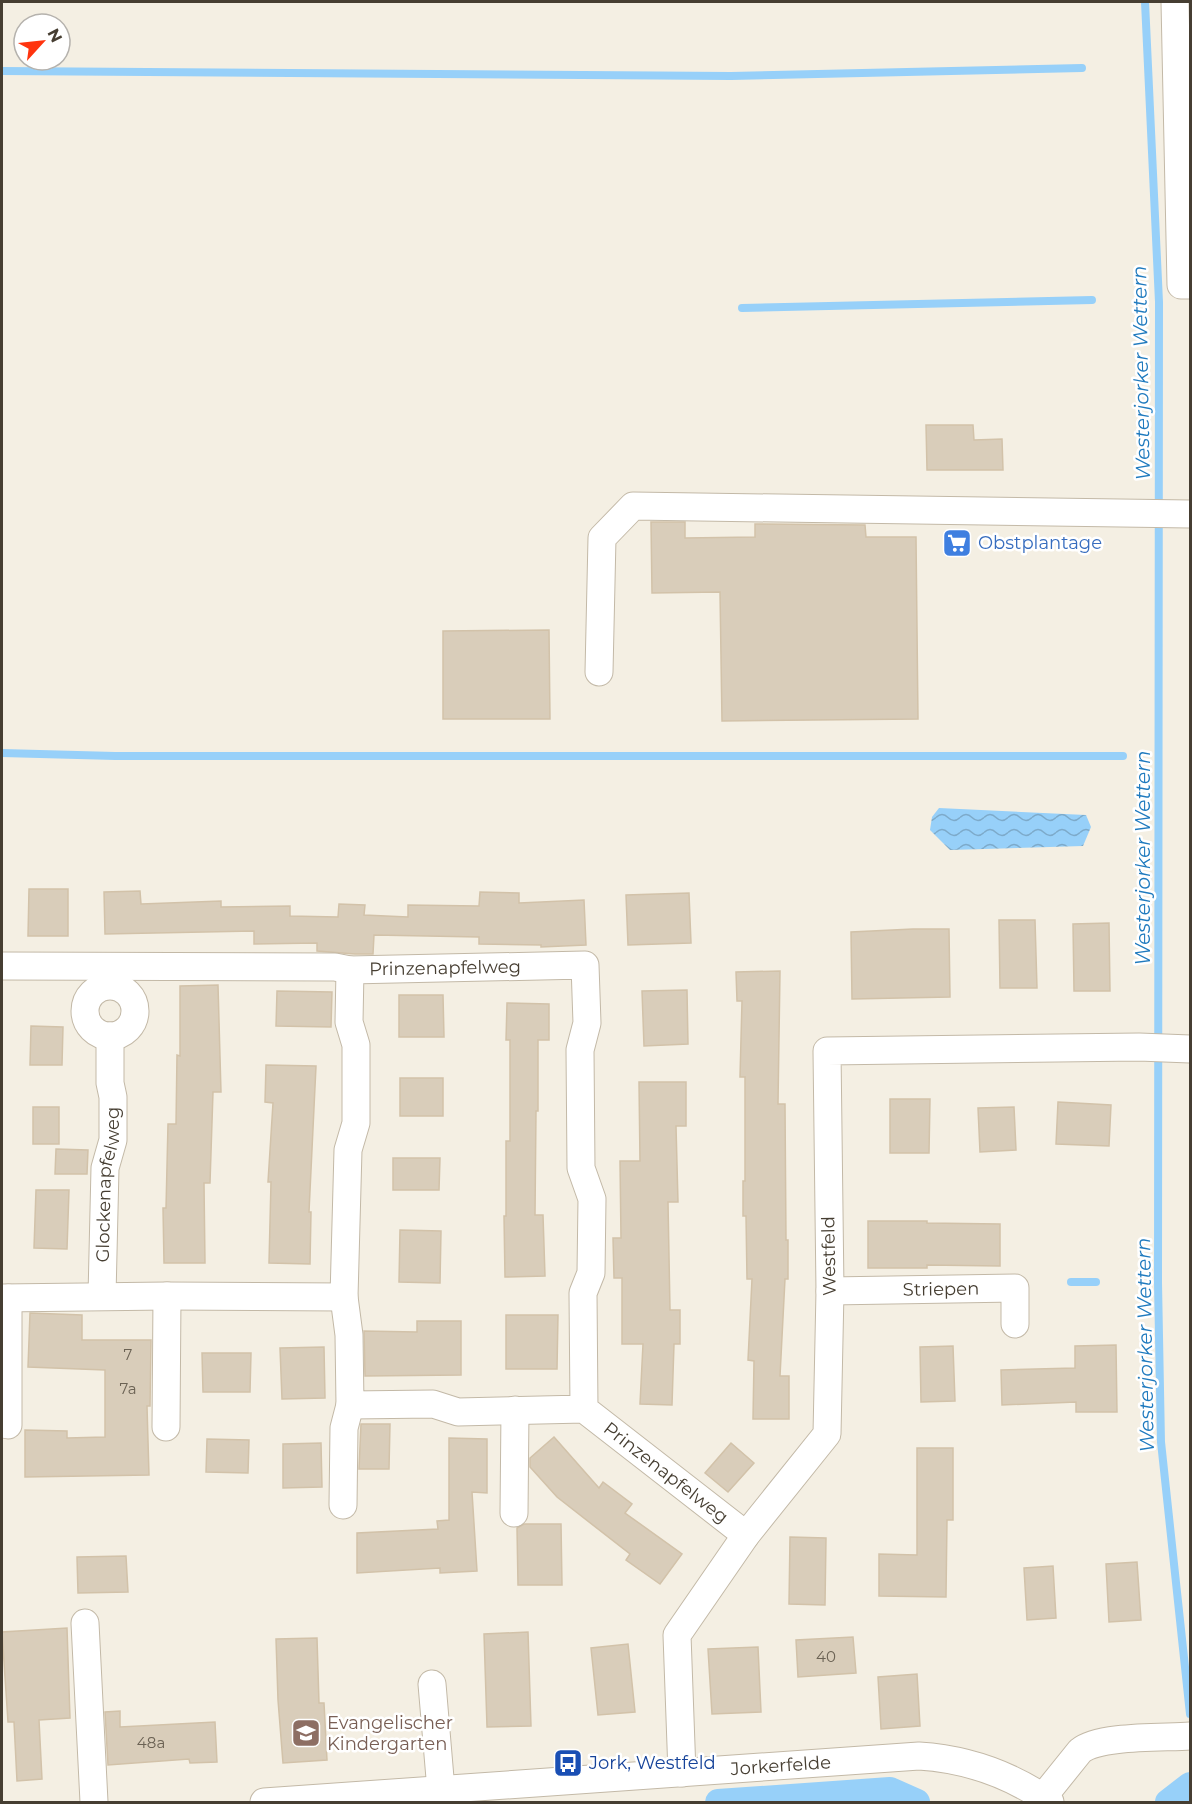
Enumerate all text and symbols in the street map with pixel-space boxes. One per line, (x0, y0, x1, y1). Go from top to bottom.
north arrow (12, 12, 72, 72)
text: N (44, 25, 66, 45)
water label: Westerjorker Wettern (1127, 265, 1155, 481)
supermarket icon: Obstplantage (941, 527, 973, 559)
place label: Obstplantage (978, 532, 1102, 554)
water label: Westerjorker Wettern (1131, 751, 1155, 966)
street label: Prinzenapfelweg (369, 956, 521, 980)
street label: Glockenapfelweg (92, 1107, 124, 1263)
street label: Westfeld (817, 1216, 841, 1296)
water label: Westerjorker Wettern (1131, 1237, 1159, 1453)
street label: Striepen (903, 1278, 979, 1301)
house number: 7 (124, 1345, 133, 1364)
house number: 7a (119, 1379, 137, 1398)
street label: Prinzenapfelweg (599, 1417, 733, 1528)
house number: 40 (816, 1647, 836, 1666)
place label: Evangelischer Kindergarten (327, 1712, 453, 1755)
school or university icon: Evangelischer Kindergarten (290, 1717, 322, 1749)
house number: 48a (137, 1733, 165, 1752)
bus stop icon: Jork, Westfeld (552, 1747, 584, 1779)
street label: Jorkerfelde (729, 1751, 832, 1780)
place label: Jork, Westfeld (588, 1752, 716, 1774)

